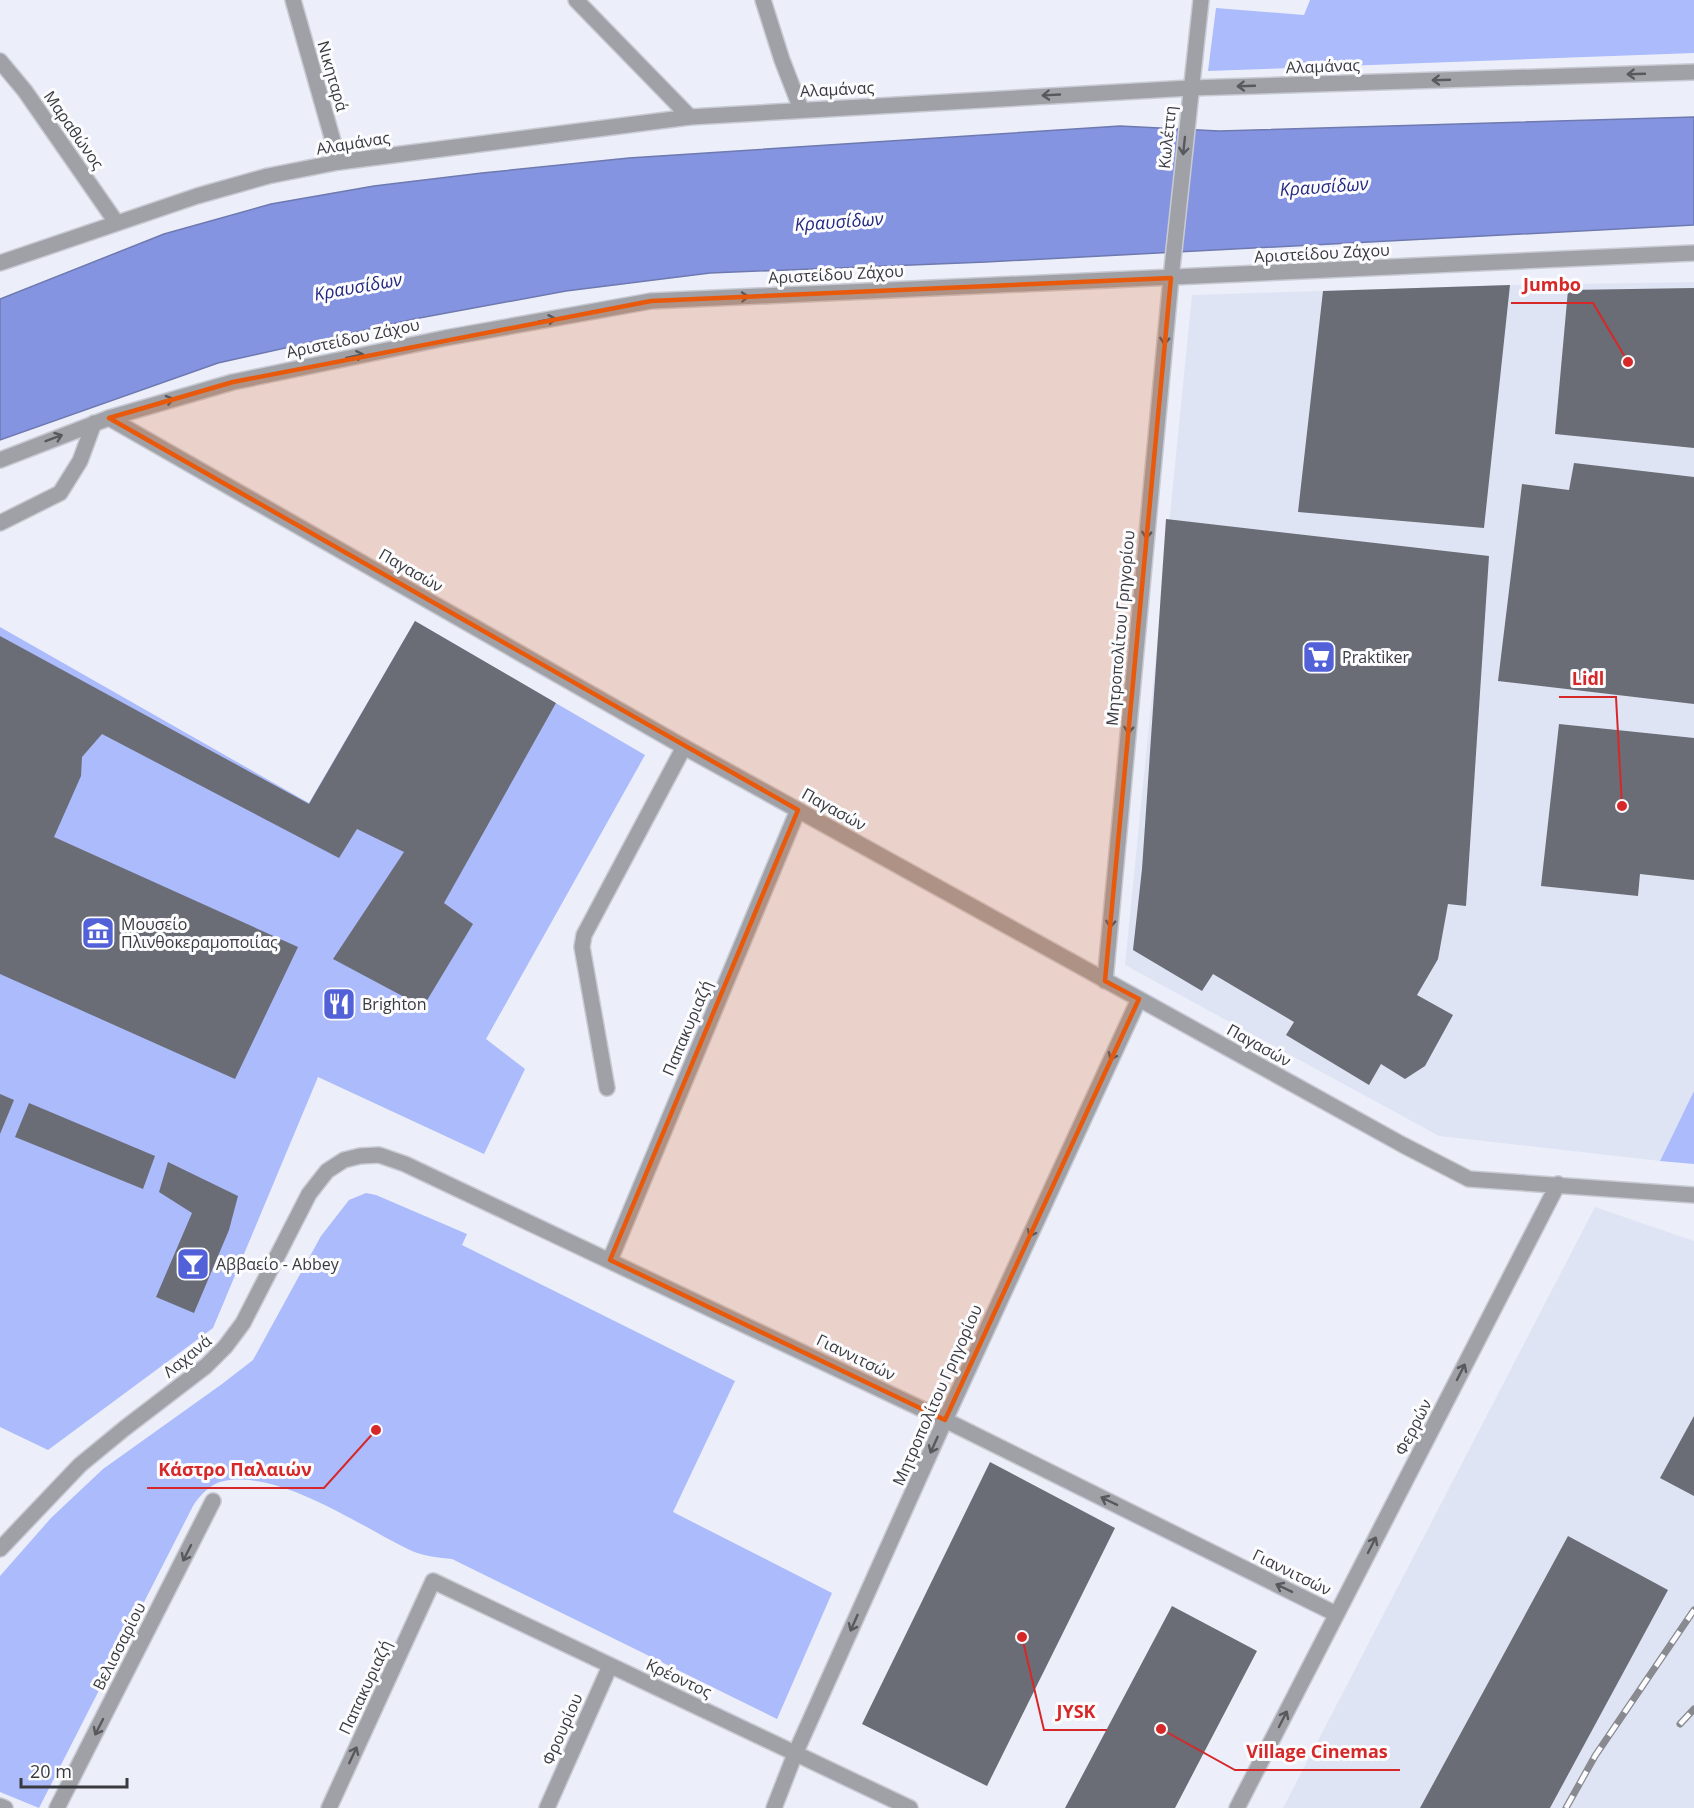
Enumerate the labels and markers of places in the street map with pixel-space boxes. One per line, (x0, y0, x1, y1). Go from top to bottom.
callout: Jumbo (1511, 267, 1593, 303)
supermarket icon: Praktiker (1301, 639, 1337, 675)
place label: Praktiker (1342, 646, 1410, 668)
callout: Lidl (1559, 661, 1616, 697)
place label: Μουσείο Πλινθοκεραμοποιίας (121, 913, 278, 953)
museum icon: Μουσείο Πλινθοκεραμοποιίας (80, 915, 116, 951)
restaurant icon: Brighton (321, 986, 357, 1022)
place label: Brighton (362, 993, 427, 1015)
bar icon: Αββαείο - Abbey (175, 1246, 211, 1282)
place label: Αββαείο - Abbey (216, 1253, 340, 1275)
callout: Κάστρο Παλαιών (147, 1452, 324, 1488)
callout: JYSK (1044, 1694, 1107, 1730)
callout: Village Cinemas (1235, 1734, 1400, 1770)

